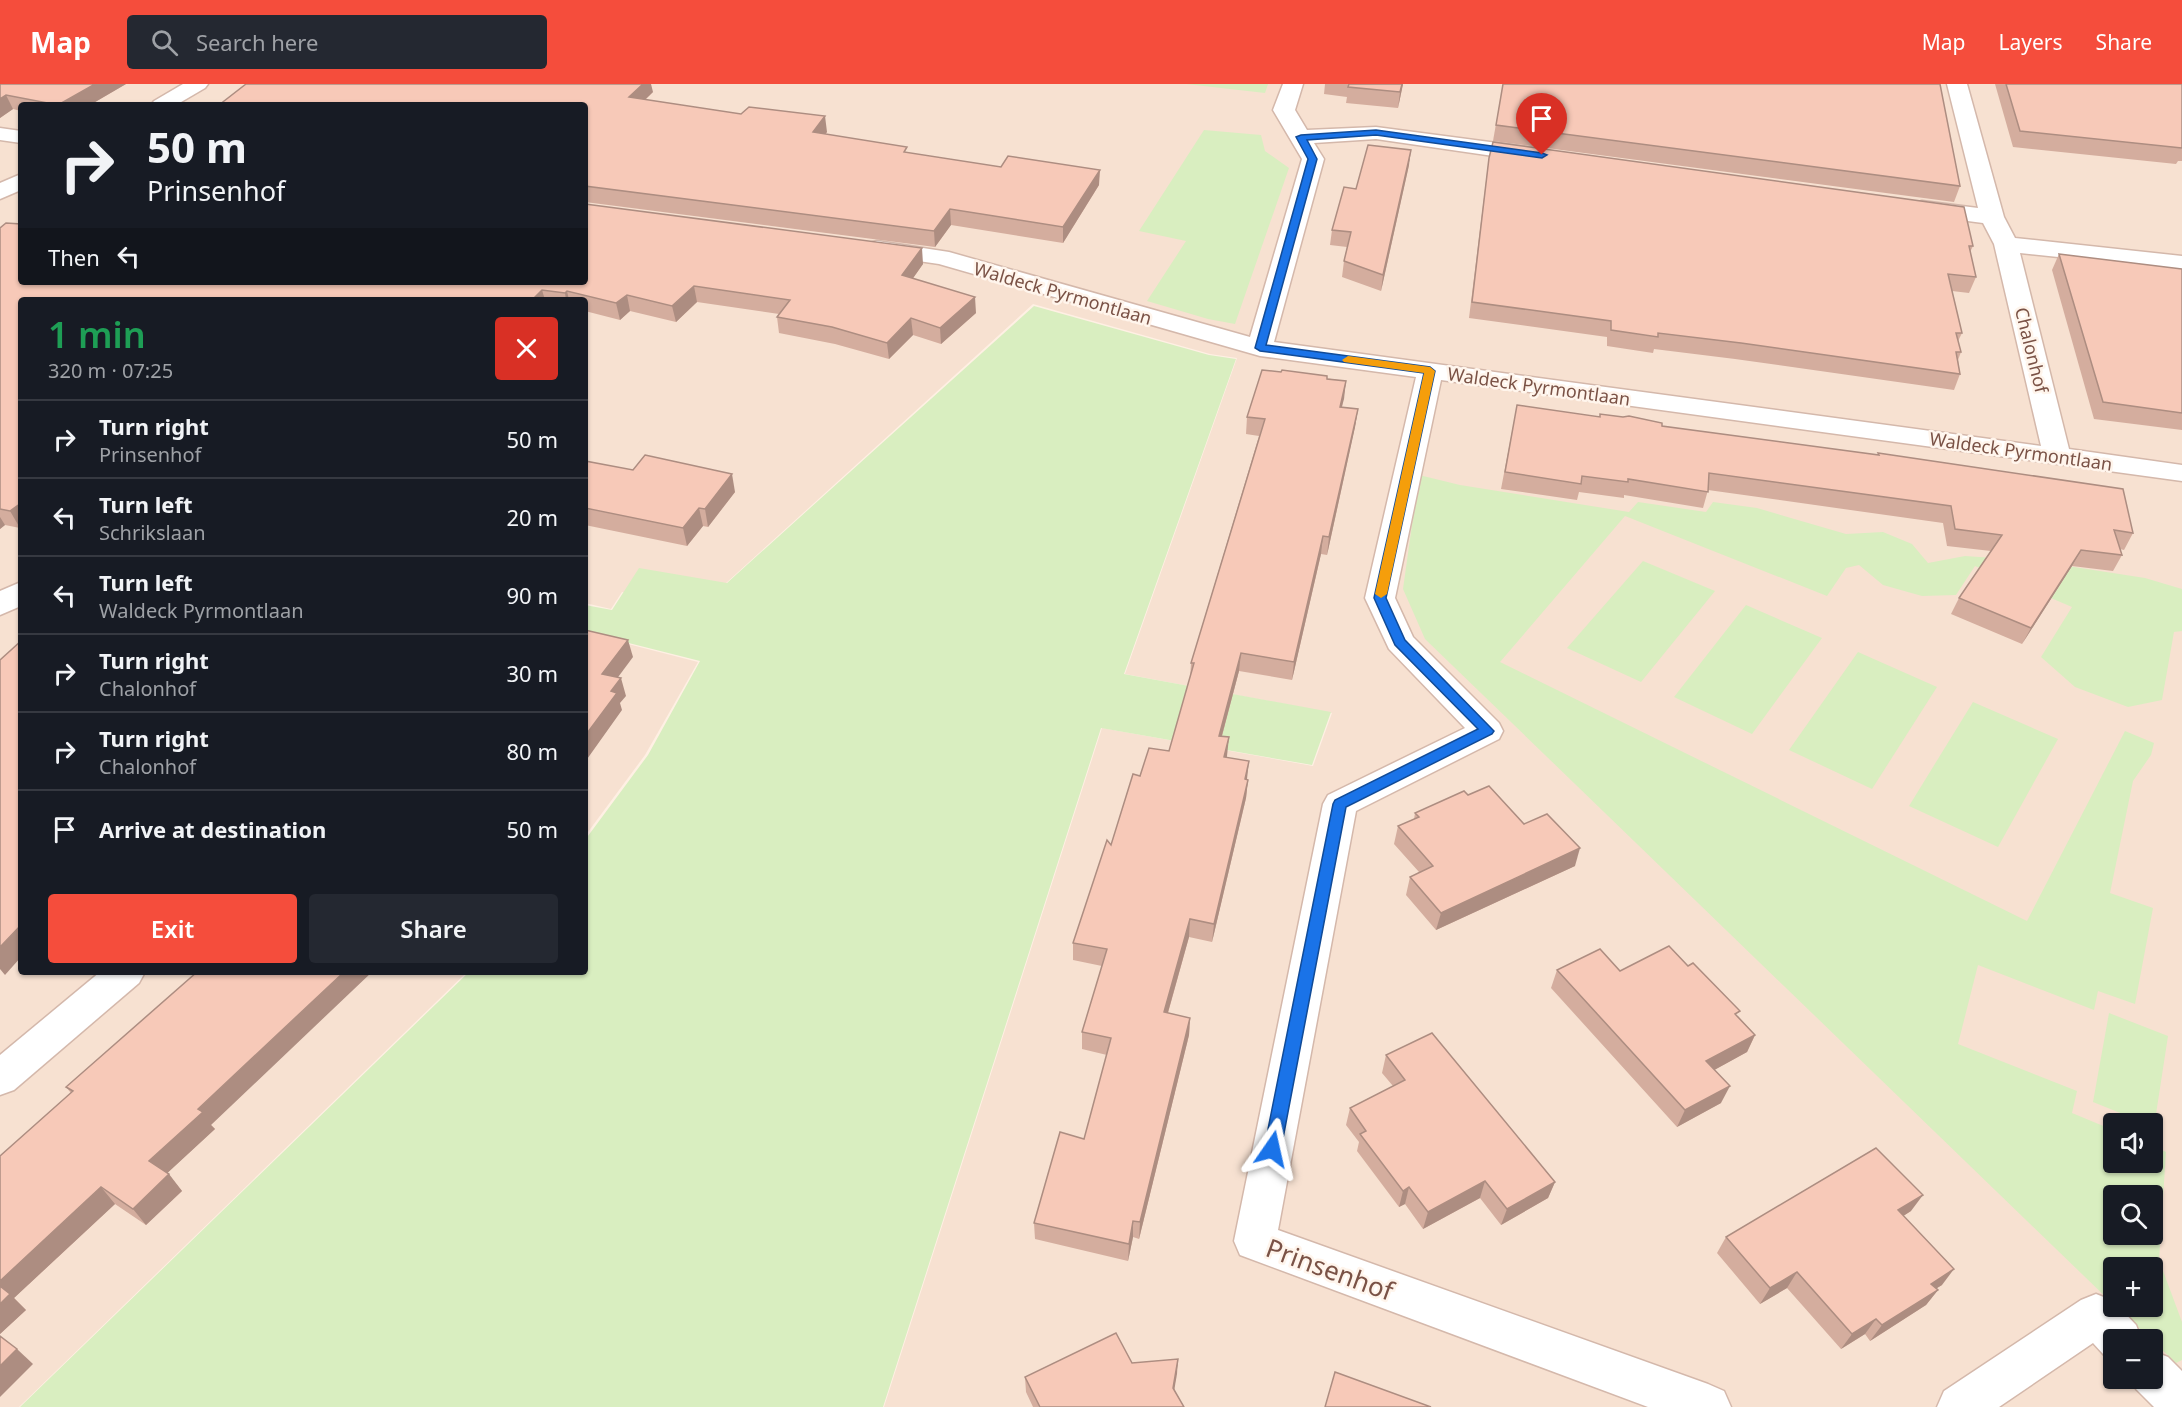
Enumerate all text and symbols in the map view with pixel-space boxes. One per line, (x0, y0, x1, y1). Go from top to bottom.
search box (127, 15, 547, 69)
text: Map (30, 23, 91, 61)
icon: search (148, 26, 181, 59)
text: Search here (196, 27, 318, 57)
text: Map (1922, 28, 1966, 56)
text: Layers (1999, 28, 2063, 56)
text: Share (2096, 28, 2152, 56)
pin (1516, 93, 1567, 155)
icon: arrive (1525, 102, 1558, 135)
text: 50 m (147, 118, 247, 175)
icon: right (48, 126, 126, 204)
text: Prinsenhof (147, 172, 285, 209)
icon: left (112, 240, 145, 273)
text: Then (48, 242, 100, 272)
street label: Waldeck Pyrmontlaan (971, 256, 1155, 330)
street label: Chalonhof (2010, 305, 2054, 396)
text: 1 min (48, 310, 146, 359)
button: close (495, 317, 558, 380)
text: 320 m · 07:25 (48, 357, 173, 384)
street label: Waldeck Pyrmontlaan (1446, 361, 1632, 411)
text: Turn right (99, 411, 209, 441)
icon: right (48, 423, 81, 456)
text: 50 m (507, 424, 558, 454)
street label: Waldeck Pyrmontlaan (1928, 426, 2114, 476)
text: Prinsenhof (99, 441, 201, 468)
text: Turn left (99, 489, 193, 519)
icon: left (48, 501, 81, 534)
text: 20 m (507, 502, 558, 532)
text: Schrikslaan (99, 519, 206, 546)
text: Turn left (99, 567, 193, 597)
icon: left (48, 579, 81, 612)
text: 90 m (507, 580, 558, 610)
text: Waldeck Pyrmontlaan (99, 597, 304, 624)
text: Turn right (99, 645, 209, 675)
icon: right (48, 657, 81, 690)
text: 30 m (507, 658, 558, 688)
text: Chalonhof (99, 675, 196, 702)
text: Turn right (99, 723, 209, 753)
icon: right (48, 735, 81, 768)
text: 80 m (507, 736, 558, 766)
text: Chalonhof (99, 753, 196, 780)
icon: arrive (48, 813, 81, 846)
text: Arrive at destination (99, 814, 326, 844)
text: 50 m (507, 814, 558, 844)
button: Exit (48, 894, 297, 963)
button: Share (309, 894, 558, 963)
map controls (2103, 1113, 2163, 1389)
button: sound (2103, 1113, 2163, 1173)
position arrow (1240, 1117, 1304, 1181)
button: search (2103, 1185, 2163, 1245)
street label: Prinsenhof (1261, 1229, 1401, 1309)
button: + (2103, 1257, 2163, 1317)
button: − (2103, 1329, 2163, 1389)

